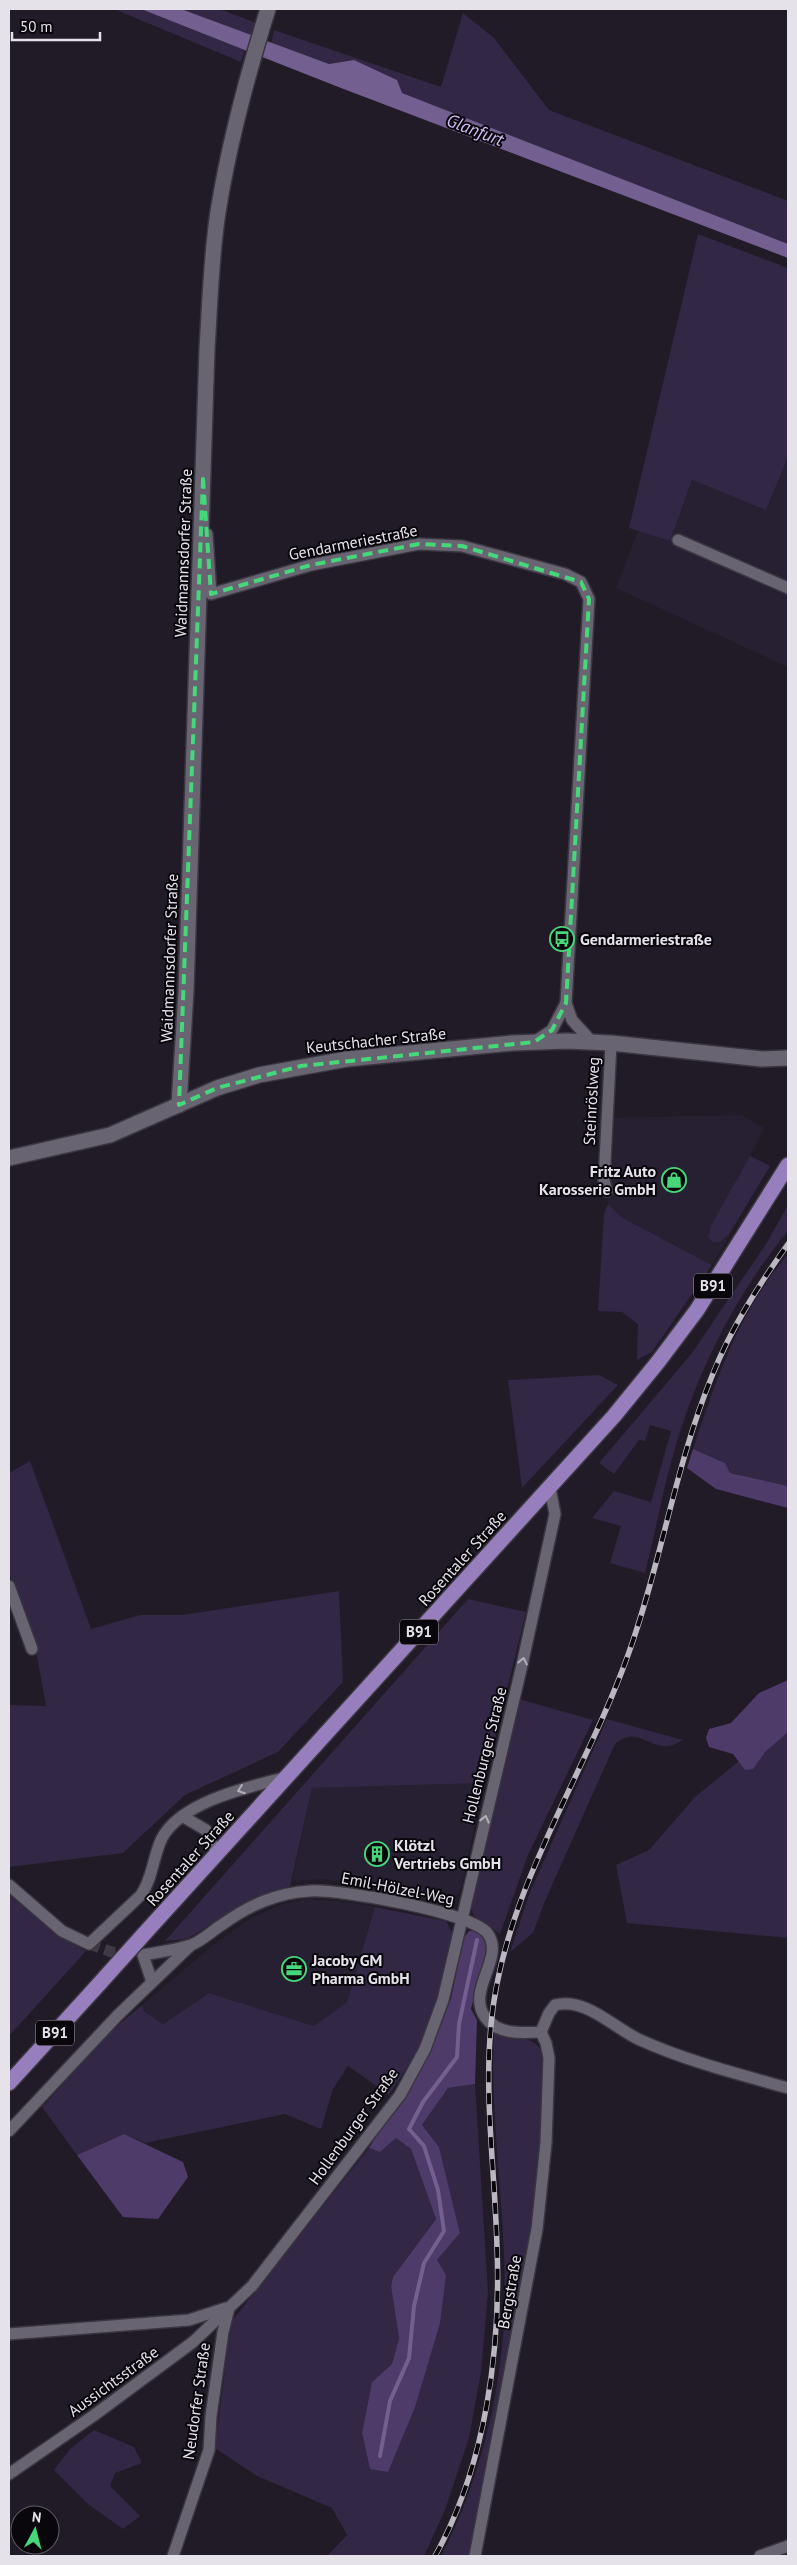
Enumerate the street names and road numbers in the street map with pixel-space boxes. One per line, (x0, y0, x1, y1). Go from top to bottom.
street label: Waidmannsdorfer Straße (170, 468, 196, 638)
street label: Gendarmeriestraße (287, 520, 419, 564)
street label: Waidmannsdorfer Straße (156, 873, 182, 1043)
street label: Keutschacher Straße (305, 1023, 447, 1057)
street label: Steinröslweg (579, 1056, 603, 1146)
road number: B91 (694, 1274, 732, 1298)
street label: Rosentaler Straße (414, 1506, 510, 1610)
road number: B91 (400, 1620, 438, 1644)
street label: Hollenburger Straße (457, 1685, 511, 1825)
street label: Rosentaler Straße (142, 1806, 238, 1910)
street label: Emil-Hölzel-Weg (340, 1867, 456, 1909)
road number: B91 (36, 2020, 74, 2046)
street label: Hollenburger Straße (304, 2064, 402, 2188)
street label: Bergstraße (493, 2254, 525, 2330)
street label: Aussichtsstraße (64, 2341, 162, 2421)
street label: Neudorfer Straße (178, 2341, 214, 2461)

